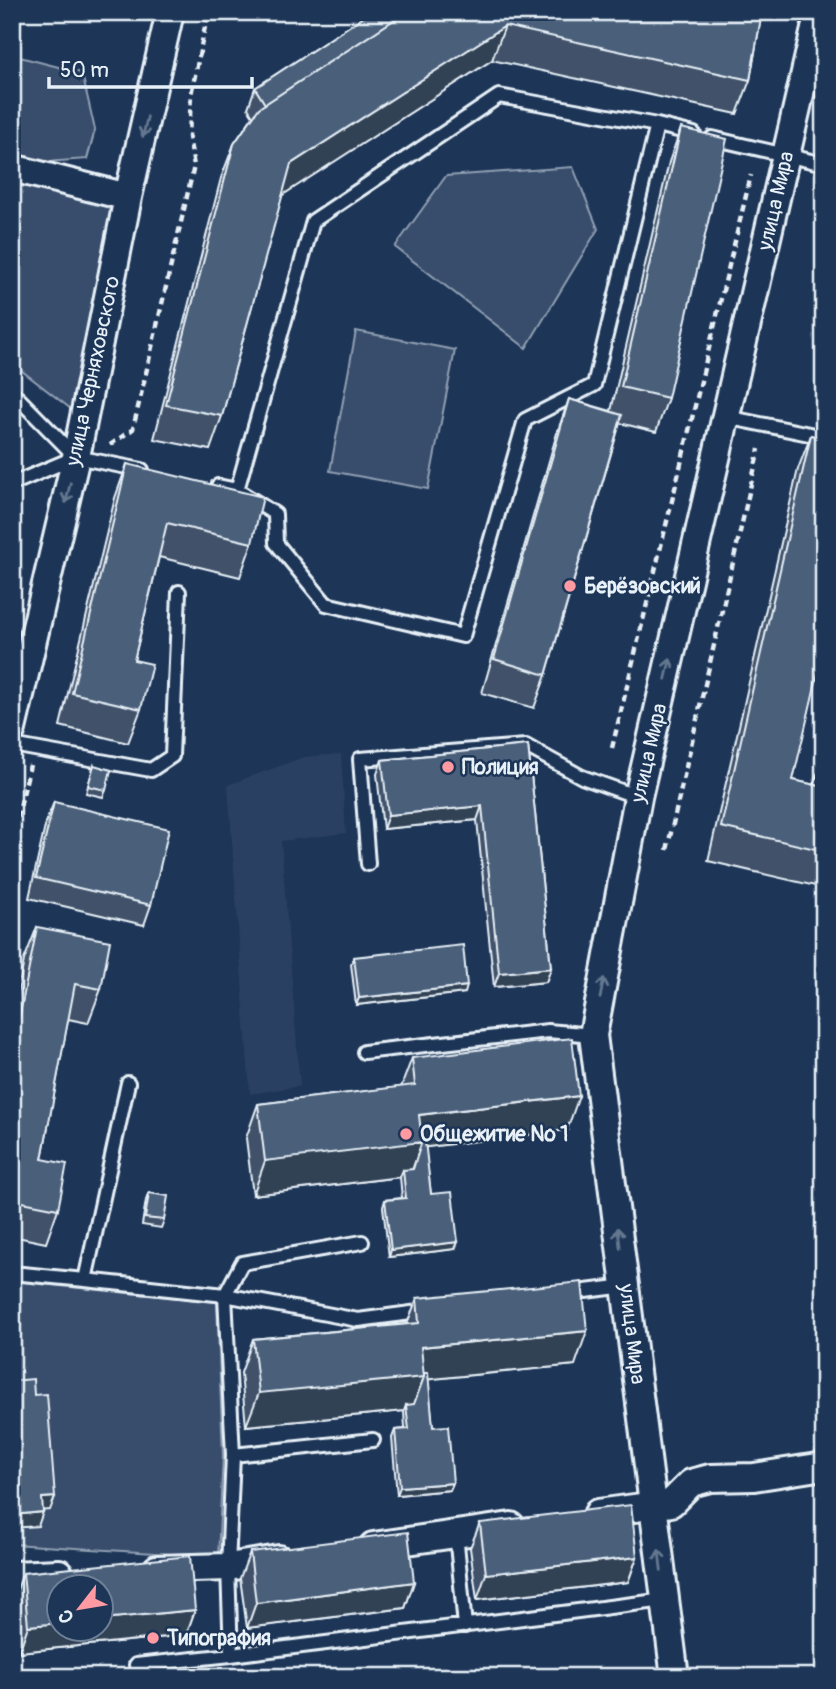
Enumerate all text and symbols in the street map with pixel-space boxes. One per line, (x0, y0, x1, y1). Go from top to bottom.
scale bar (49, 46, 252, 90)
text: 50 m (60, 57, 109, 84)
one-way arrow (137, 115, 151, 138)
street label: улица Мира (751, 149, 801, 254)
street label: улица Черняховского (59, 274, 126, 469)
one-way arrow (60, 481, 74, 504)
place label: Берёзовский (584, 573, 701, 600)
marker: Берёзовский (562, 578, 578, 594)
one-way arrow (662, 658, 675, 681)
street label: улица Мира (624, 701, 674, 806)
place label: Полиция (462, 754, 539, 781)
marker: Полиция (440, 759, 456, 775)
one-way arrow (596, 977, 610, 1000)
place label: Общежитие № 1 (420, 1121, 569, 1148)
marker: Общежитие № 1 (398, 1126, 414, 1142)
one-way arrow (613, 1227, 626, 1249)
street label: улица Мира (612, 1281, 652, 1386)
one-way arrow (654, 1550, 667, 1572)
north arrow (46, 1574, 116, 1644)
text: С (53, 1605, 80, 1627)
place label: Типография (166, 1625, 271, 1652)
marker: Типография (145, 1630, 161, 1646)

